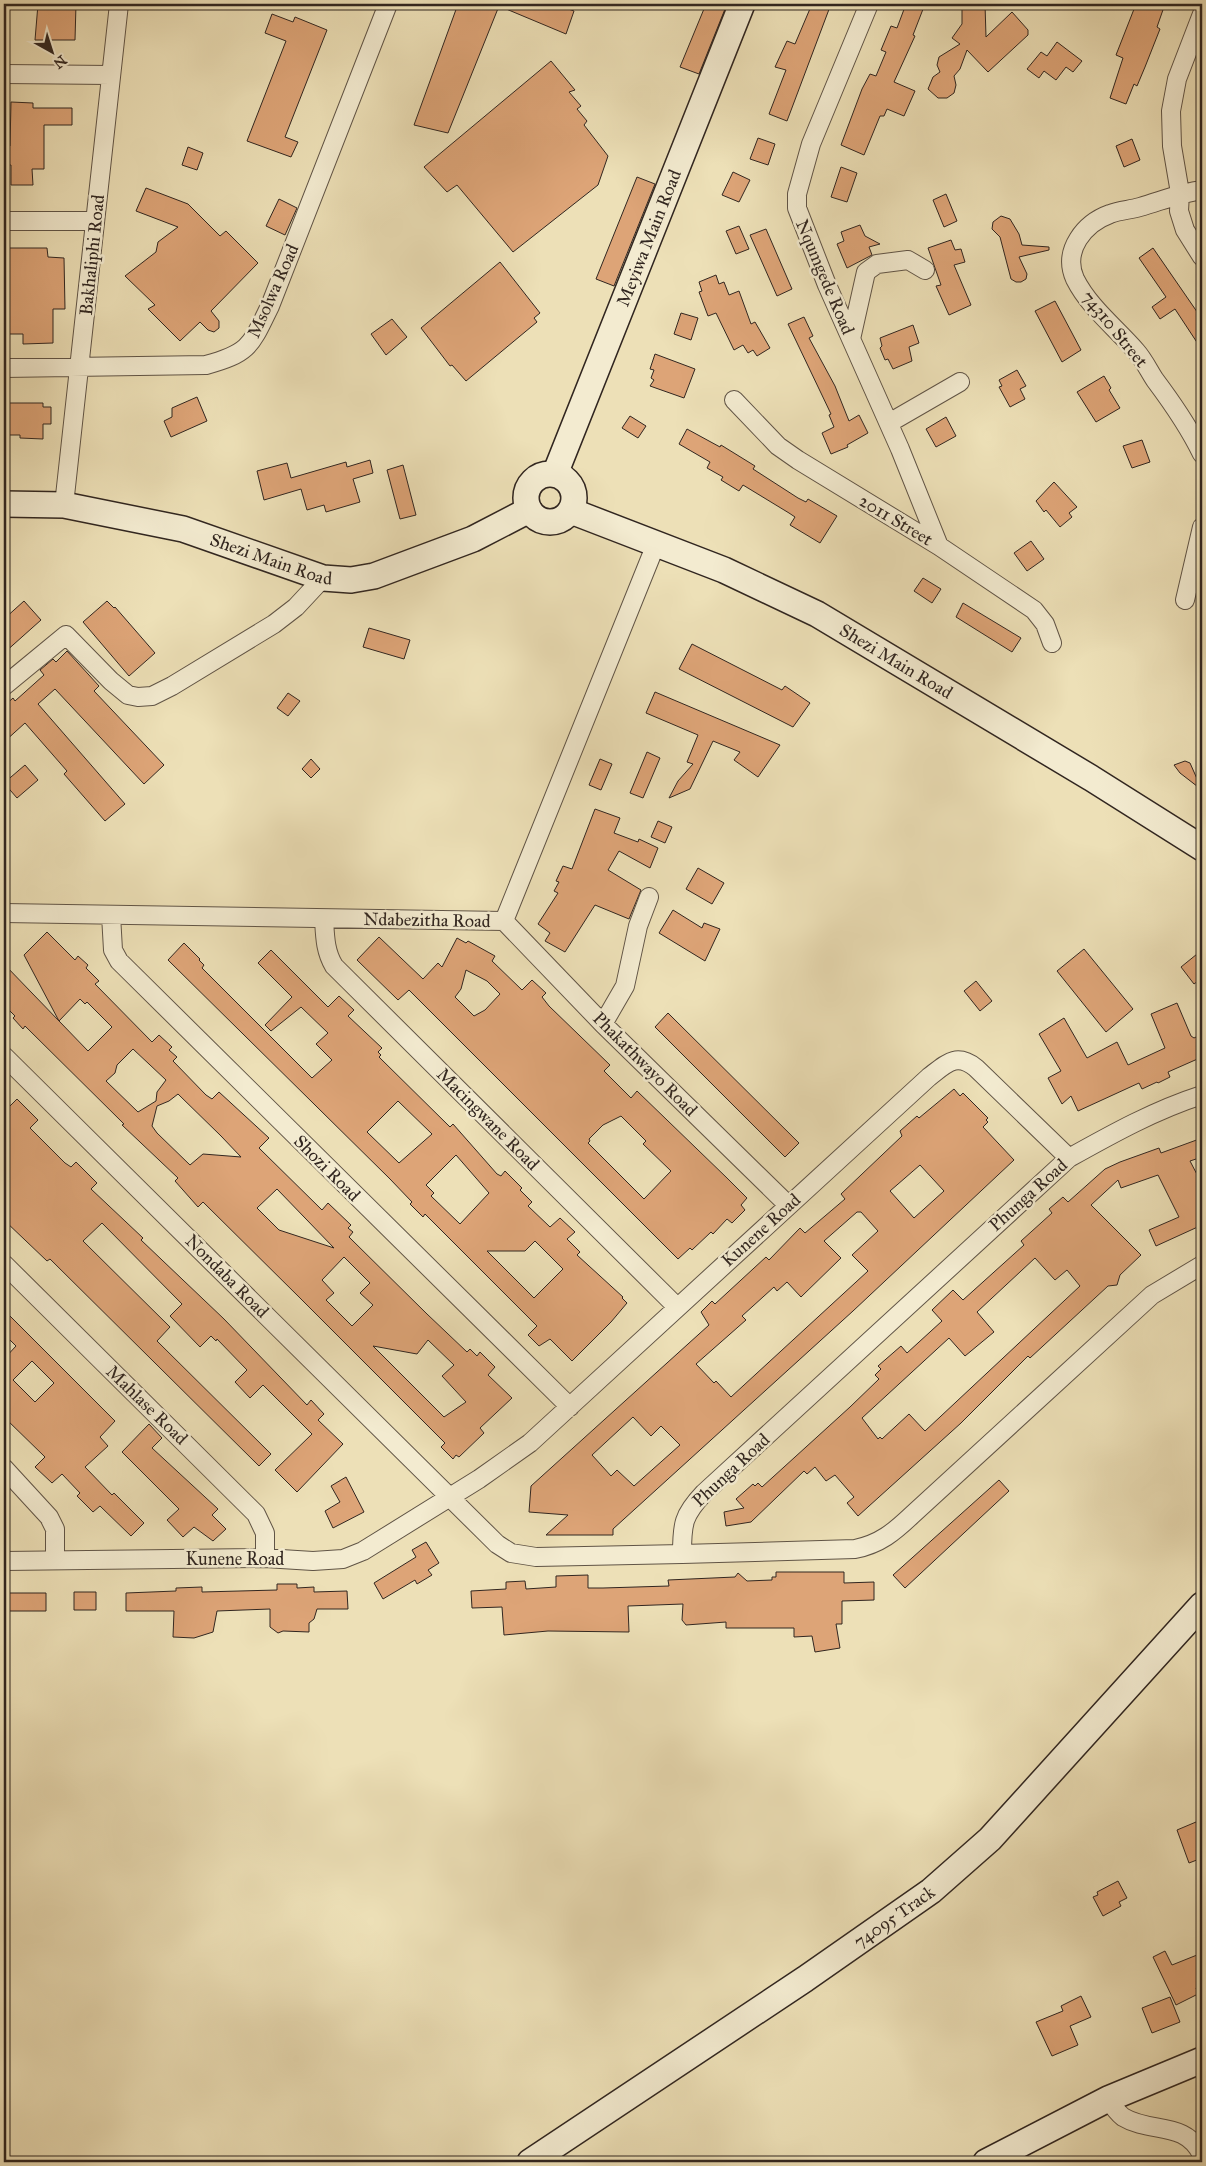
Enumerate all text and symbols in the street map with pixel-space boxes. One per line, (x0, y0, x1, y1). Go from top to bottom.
north arrow (28, 28, 78, 78)
text: N (50, 51, 70, 72)
street label: Meyiwa Main Road (612, 166, 686, 310)
street label: Bakhaliphi Road (75, 194, 109, 316)
street label: Nqumgede Road (790, 216, 859, 338)
street label: Msolwa Road (243, 241, 303, 341)
street label: 74310 Street (1077, 286, 1153, 372)
street label: 2011 Street (855, 489, 937, 551)
street label: Shezi Main Road (207, 528, 333, 590)
street label: Shezi Main Road (835, 619, 957, 704)
street label: Ndabezitha Road (363, 908, 491, 932)
street label: Phakathwayo Road (588, 1007, 702, 1121)
street label: Macingwane Road (431, 1063, 544, 1176)
street label: Shozi Road (289, 1130, 365, 1206)
street label: Phunga Road (984, 1154, 1072, 1237)
street label: Kunene Road (717, 1189, 805, 1271)
street label: Nondaba Road (181, 1230, 273, 1322)
street label: Mahlase Road (102, 1361, 192, 1449)
street label: Phunga Road (688, 1429, 775, 1512)
street label: Kunene Road (186, 1548, 284, 1570)
street label: 74095 Track (849, 1881, 939, 1953)

